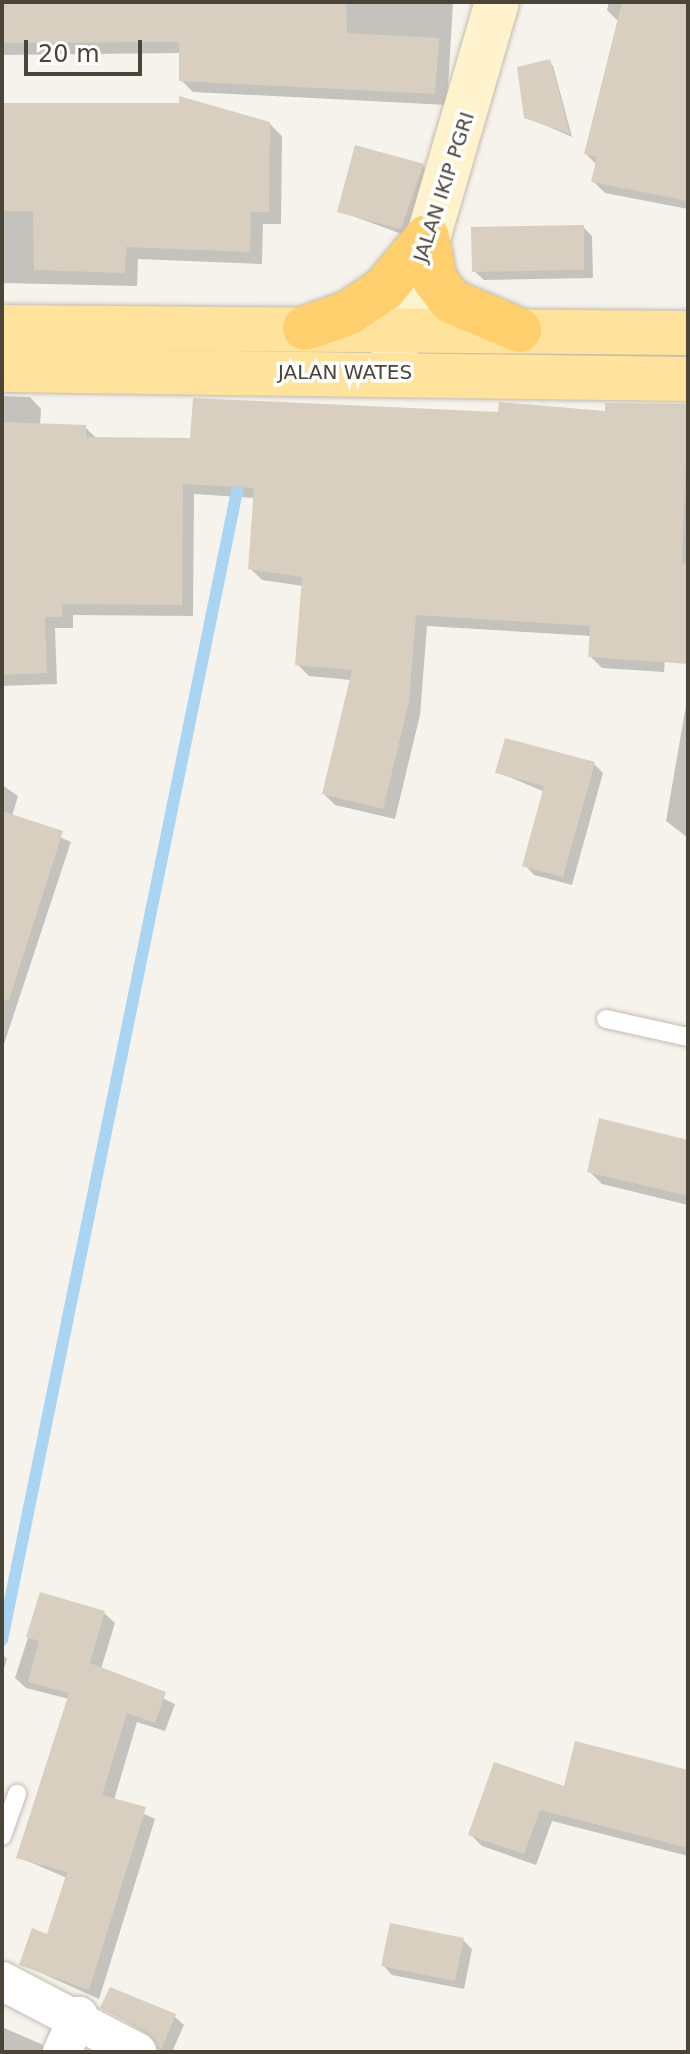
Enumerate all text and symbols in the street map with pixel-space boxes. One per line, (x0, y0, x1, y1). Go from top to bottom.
scale bar (28, 24, 146, 74)
text: 20 m (38, 40, 100, 68)
street label: JALAN IKIP PGRI (408, 109, 480, 265)
street label: JALAN WATES (278, 360, 412, 384)

